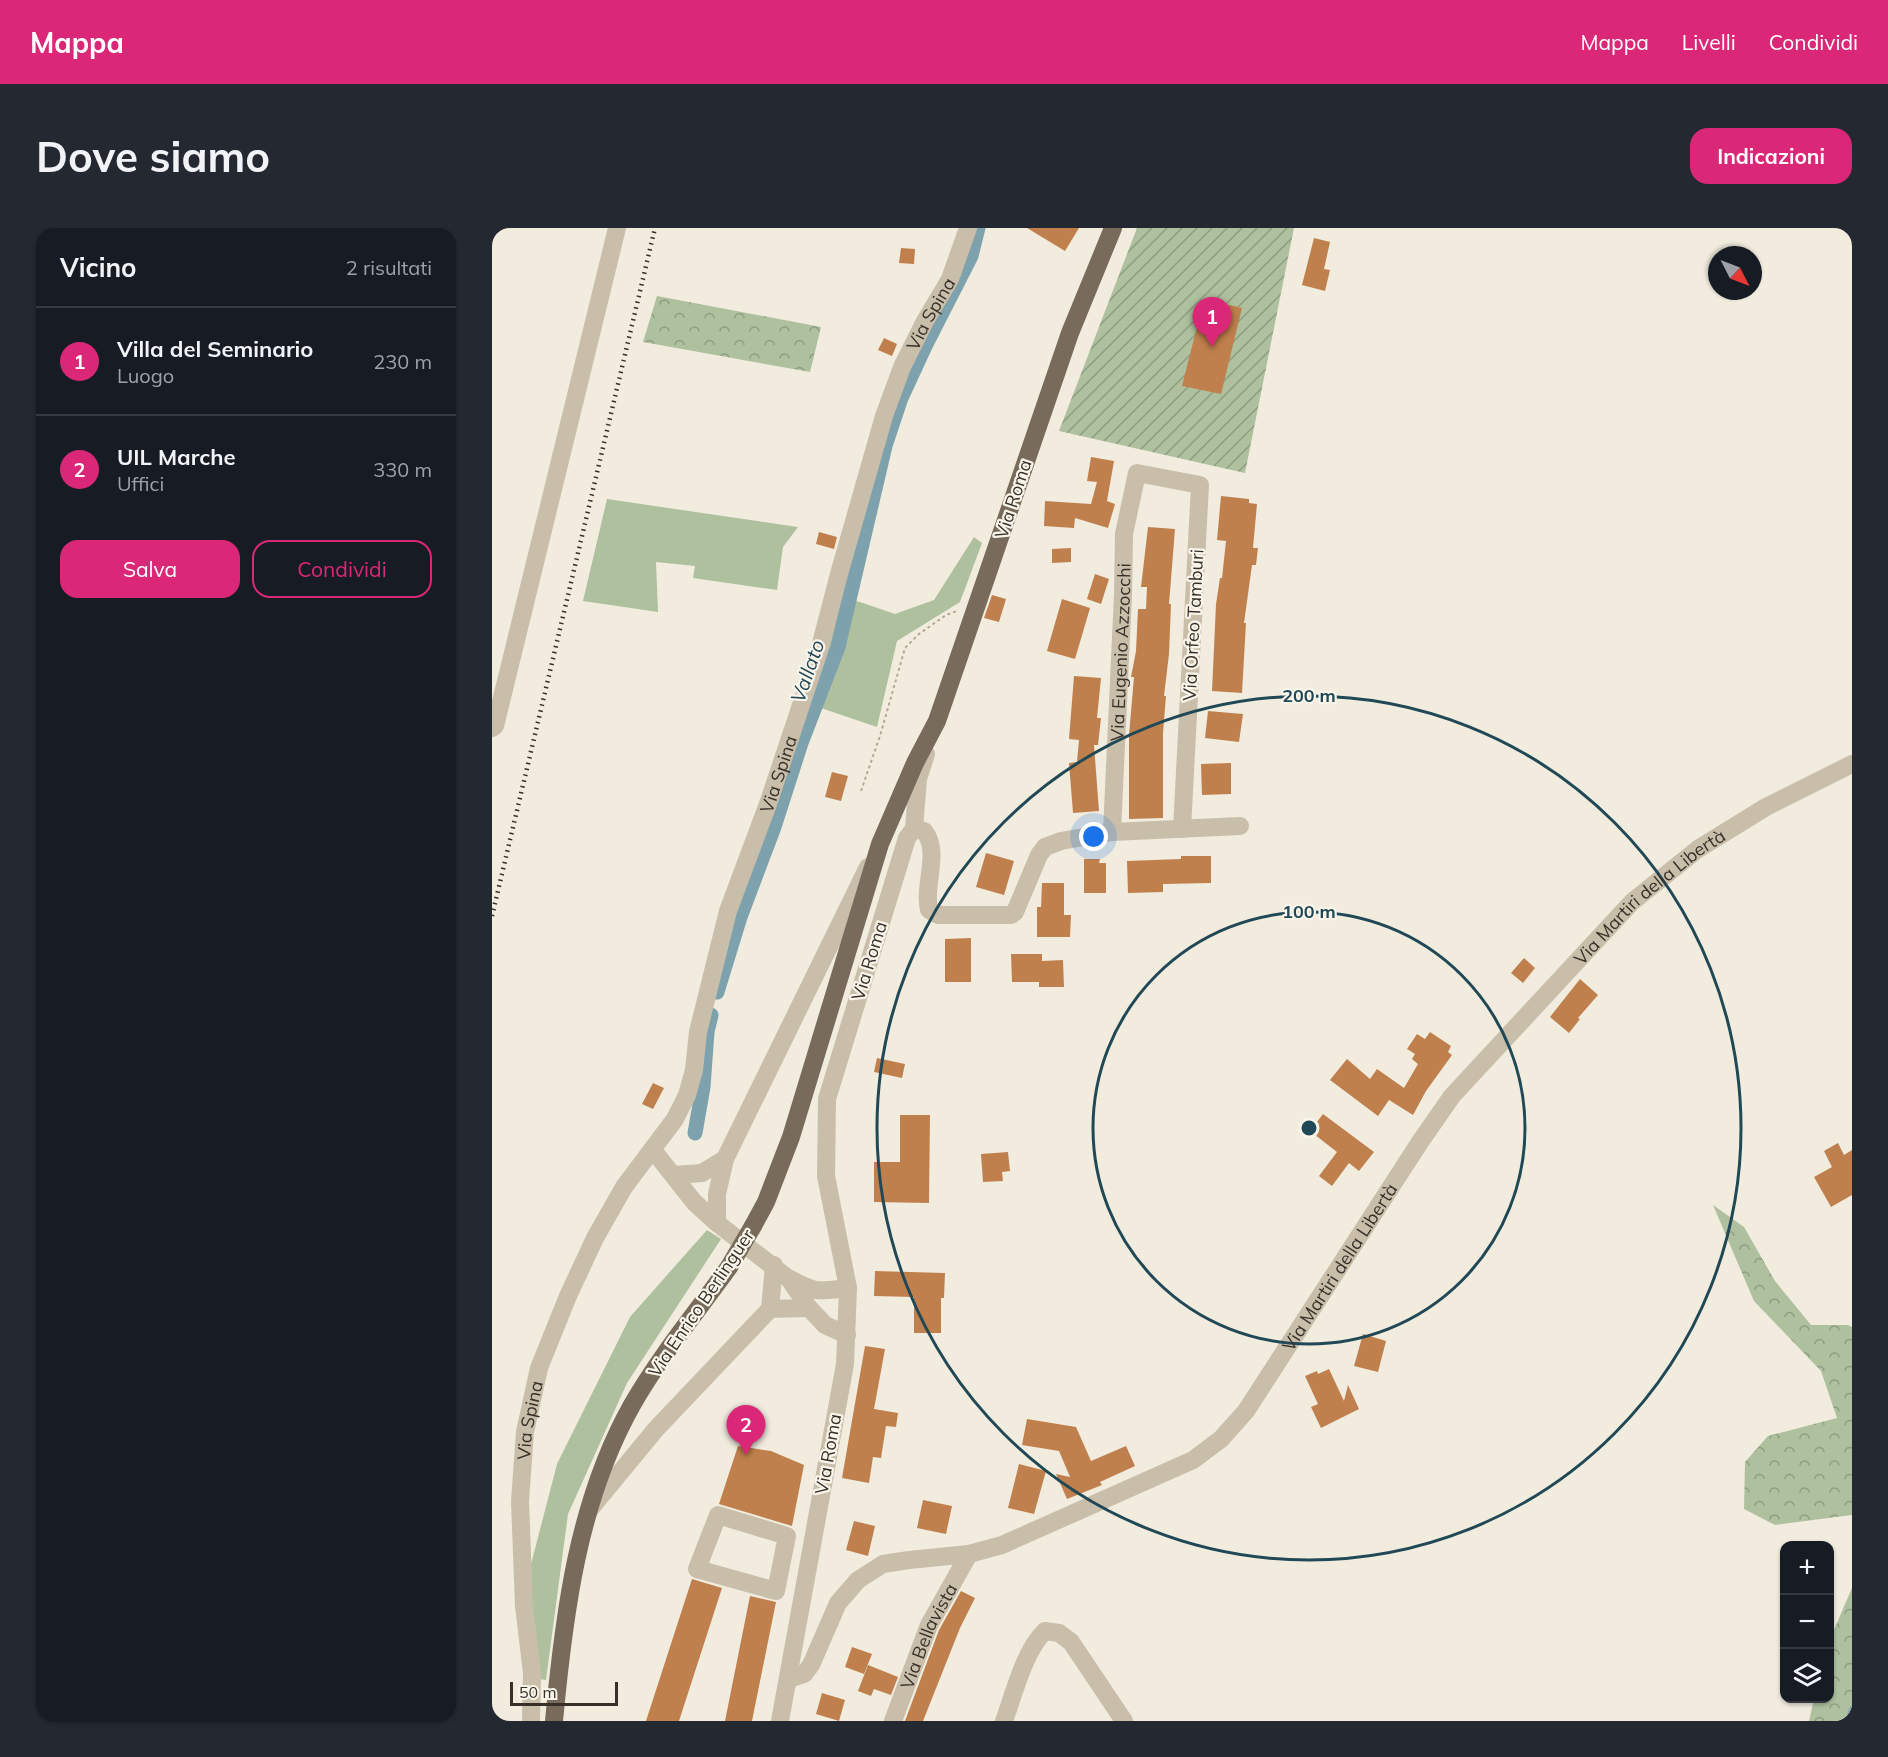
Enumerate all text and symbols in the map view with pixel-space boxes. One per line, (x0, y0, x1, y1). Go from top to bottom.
text: Mappa (30, 25, 124, 60)
text: Mappa (1580, 29, 1649, 55)
text: Livelli (1682, 29, 1736, 55)
text: Condividi (1769, 29, 1858, 55)
button: Indicazioni (1690, 128, 1852, 184)
text: Dove siamo (36, 130, 270, 183)
north arrow (1708, 246, 1762, 300)
text: Vicino (60, 251, 137, 284)
text: 2 risultati (346, 255, 432, 280)
street label: Via Spina (901, 273, 960, 354)
pin: 1 (1192, 298, 1232, 347)
text: Villa del Seminario (117, 335, 313, 363)
text: 1 (74, 349, 86, 374)
text: 230 m (373, 349, 432, 374)
text: Luogo (117, 363, 174, 388)
text: UIL Marche (117, 443, 236, 471)
text: 2 (74, 457, 86, 482)
text: 330 m (373, 457, 432, 482)
street label: Via Roma (989, 457, 1037, 541)
text: Uffici (117, 471, 164, 496)
button: Salva (60, 540, 240, 598)
button: Condividi (252, 540, 432, 598)
street label: Via Orfeo Tamburi (1178, 549, 1208, 701)
street label: Via Eugenio Azzocchi (1105, 563, 1135, 742)
water label: Vallato (785, 636, 829, 706)
text: 200 m (1282, 684, 1336, 707)
street label: Via Spina (754, 732, 802, 816)
your location (1079, 822, 1108, 851)
street label: Via Martiri della Libertà (1568, 824, 1729, 969)
text: 100 m (1282, 900, 1336, 923)
street label: Via Roma (846, 919, 892, 1003)
centre of rings (1299, 1118, 1319, 1138)
street label: Via Martiri della Libertà (1276, 1179, 1402, 1355)
street label: Via Enrico Berlinguer (643, 1224, 759, 1381)
street label: Via Spina (512, 1378, 547, 1461)
pin: 2 (726, 1406, 766, 1455)
street label: Via Roma (810, 1412, 846, 1496)
map controls (1780, 1541, 1834, 1703)
button: + (1780, 1541, 1834, 1595)
street label: Via Bellavista (895, 1579, 962, 1692)
button: − (1780, 1595, 1834, 1649)
button: layers (1780, 1649, 1834, 1703)
scale bar (510, 1679, 618, 1706)
text: 50 m (519, 1682, 556, 1702)

